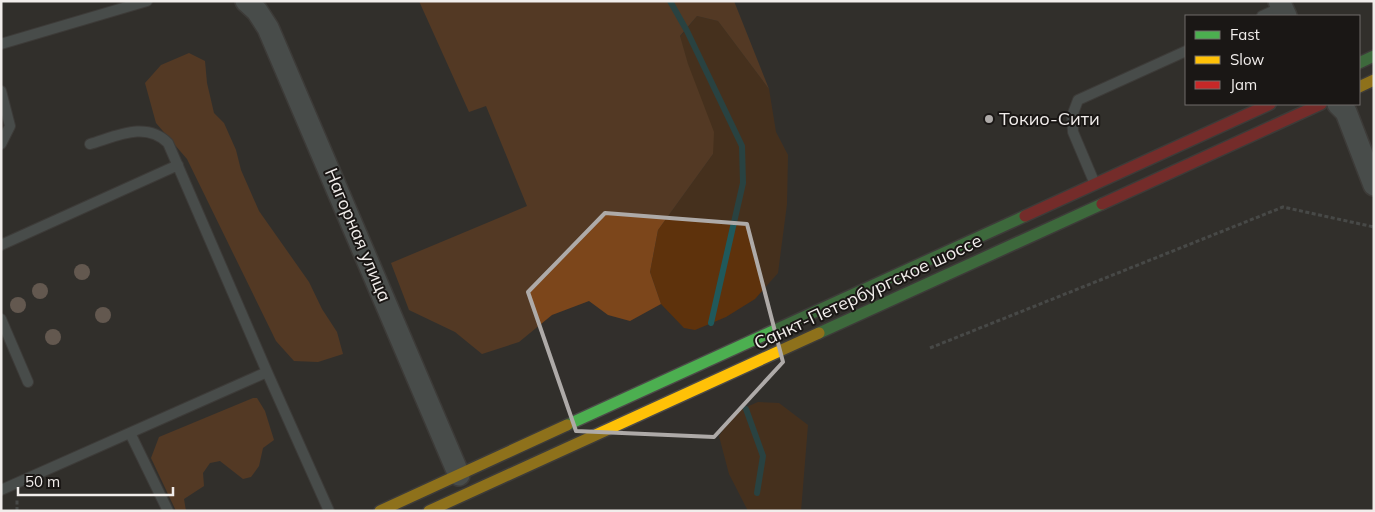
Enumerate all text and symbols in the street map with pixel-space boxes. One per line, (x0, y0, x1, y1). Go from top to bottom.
legend (1185, 15, 1360, 105)
text: Fast (1230, 25, 1260, 44)
text: Slow (1230, 50, 1264, 69)
text: Jam (1230, 75, 1257, 94)
place label: Токио-Сити (999, 107, 1100, 130)
marker: Токио-Сити (983, 113, 995, 125)
street label: Нагорная улица (320, 164, 397, 305)
street label: Санкт-Петербургское шоссе (750, 229, 985, 355)
scale bar (18, 464, 172, 496)
text: 50 m (25, 472, 60, 491)

